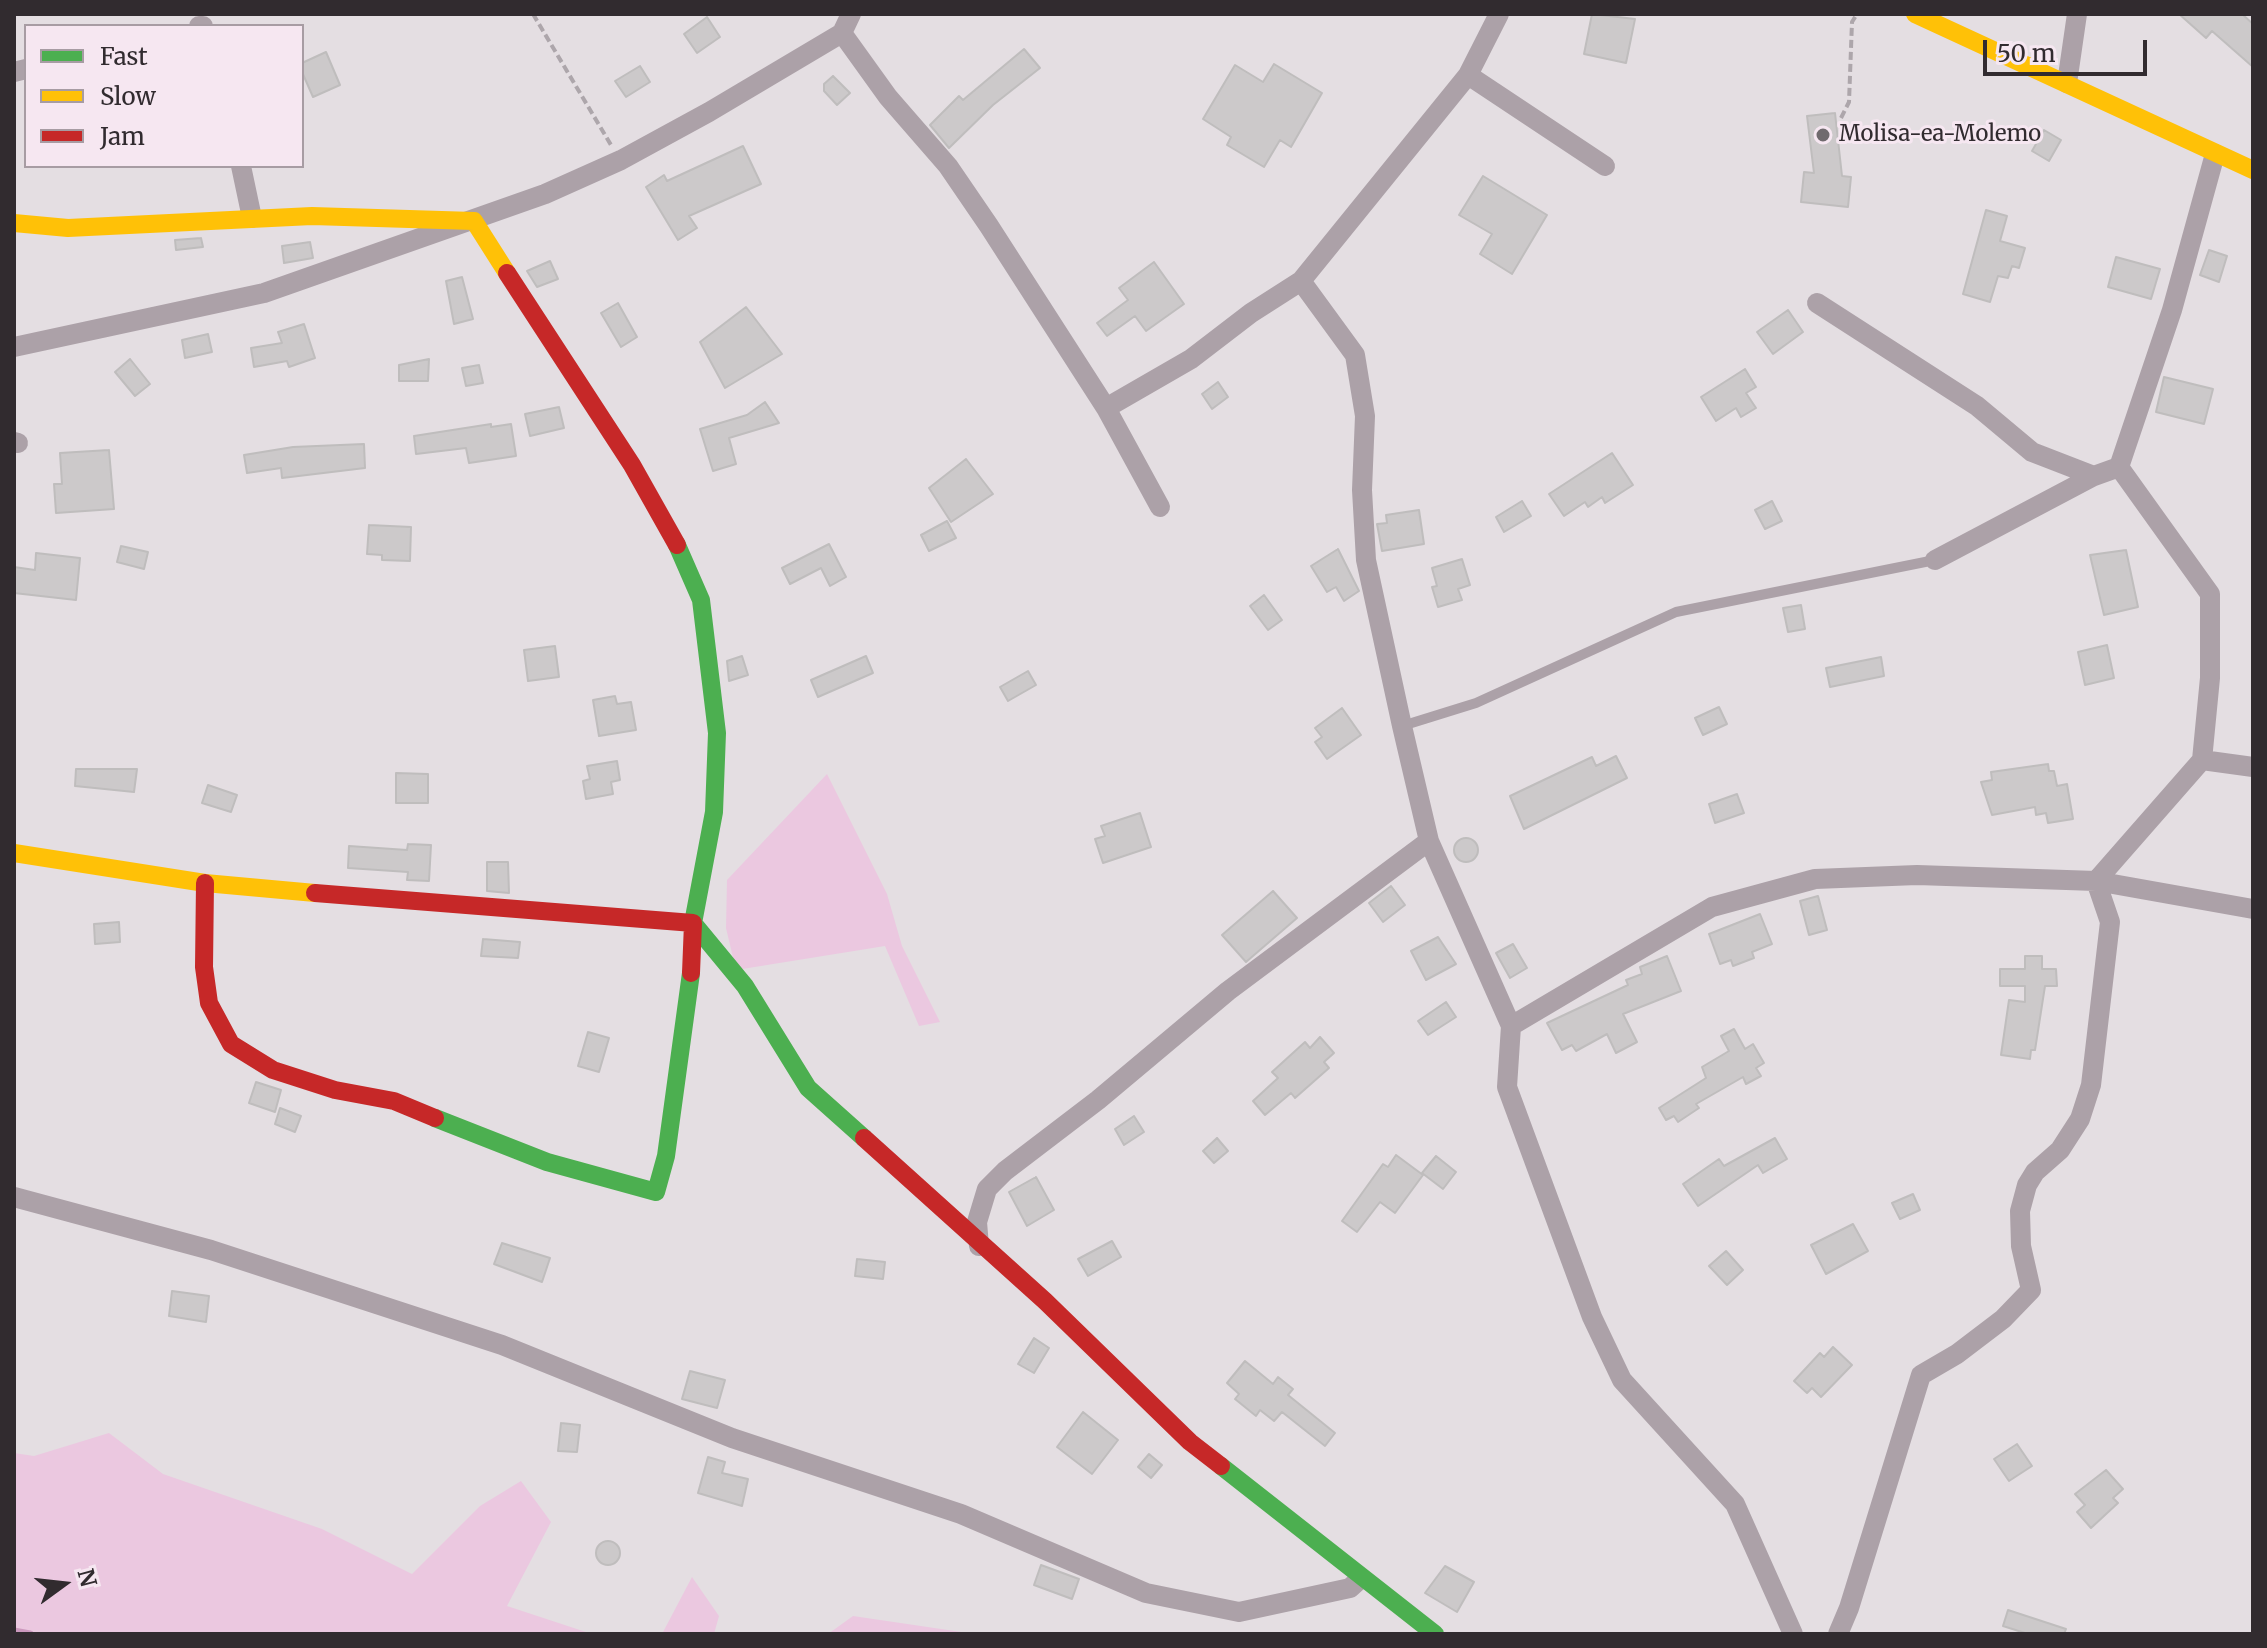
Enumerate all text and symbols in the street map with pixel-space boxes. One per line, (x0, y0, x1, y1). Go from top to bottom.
legend (24, 24, 304, 168)
scale bar (1987, 24, 2151, 74)
text: 50 m (1997, 38, 2056, 69)
text: Fast (100, 41, 148, 72)
text: Slow (100, 81, 156, 112)
text: Jam (100, 121, 145, 152)
place label: Molisa-ea-Molemo (1839, 122, 2041, 148)
marker: Molisa-ea-Molemo (1814, 126, 1832, 144)
north arrow (24, 1544, 104, 1624)
text: N (71, 1566, 103, 1590)

